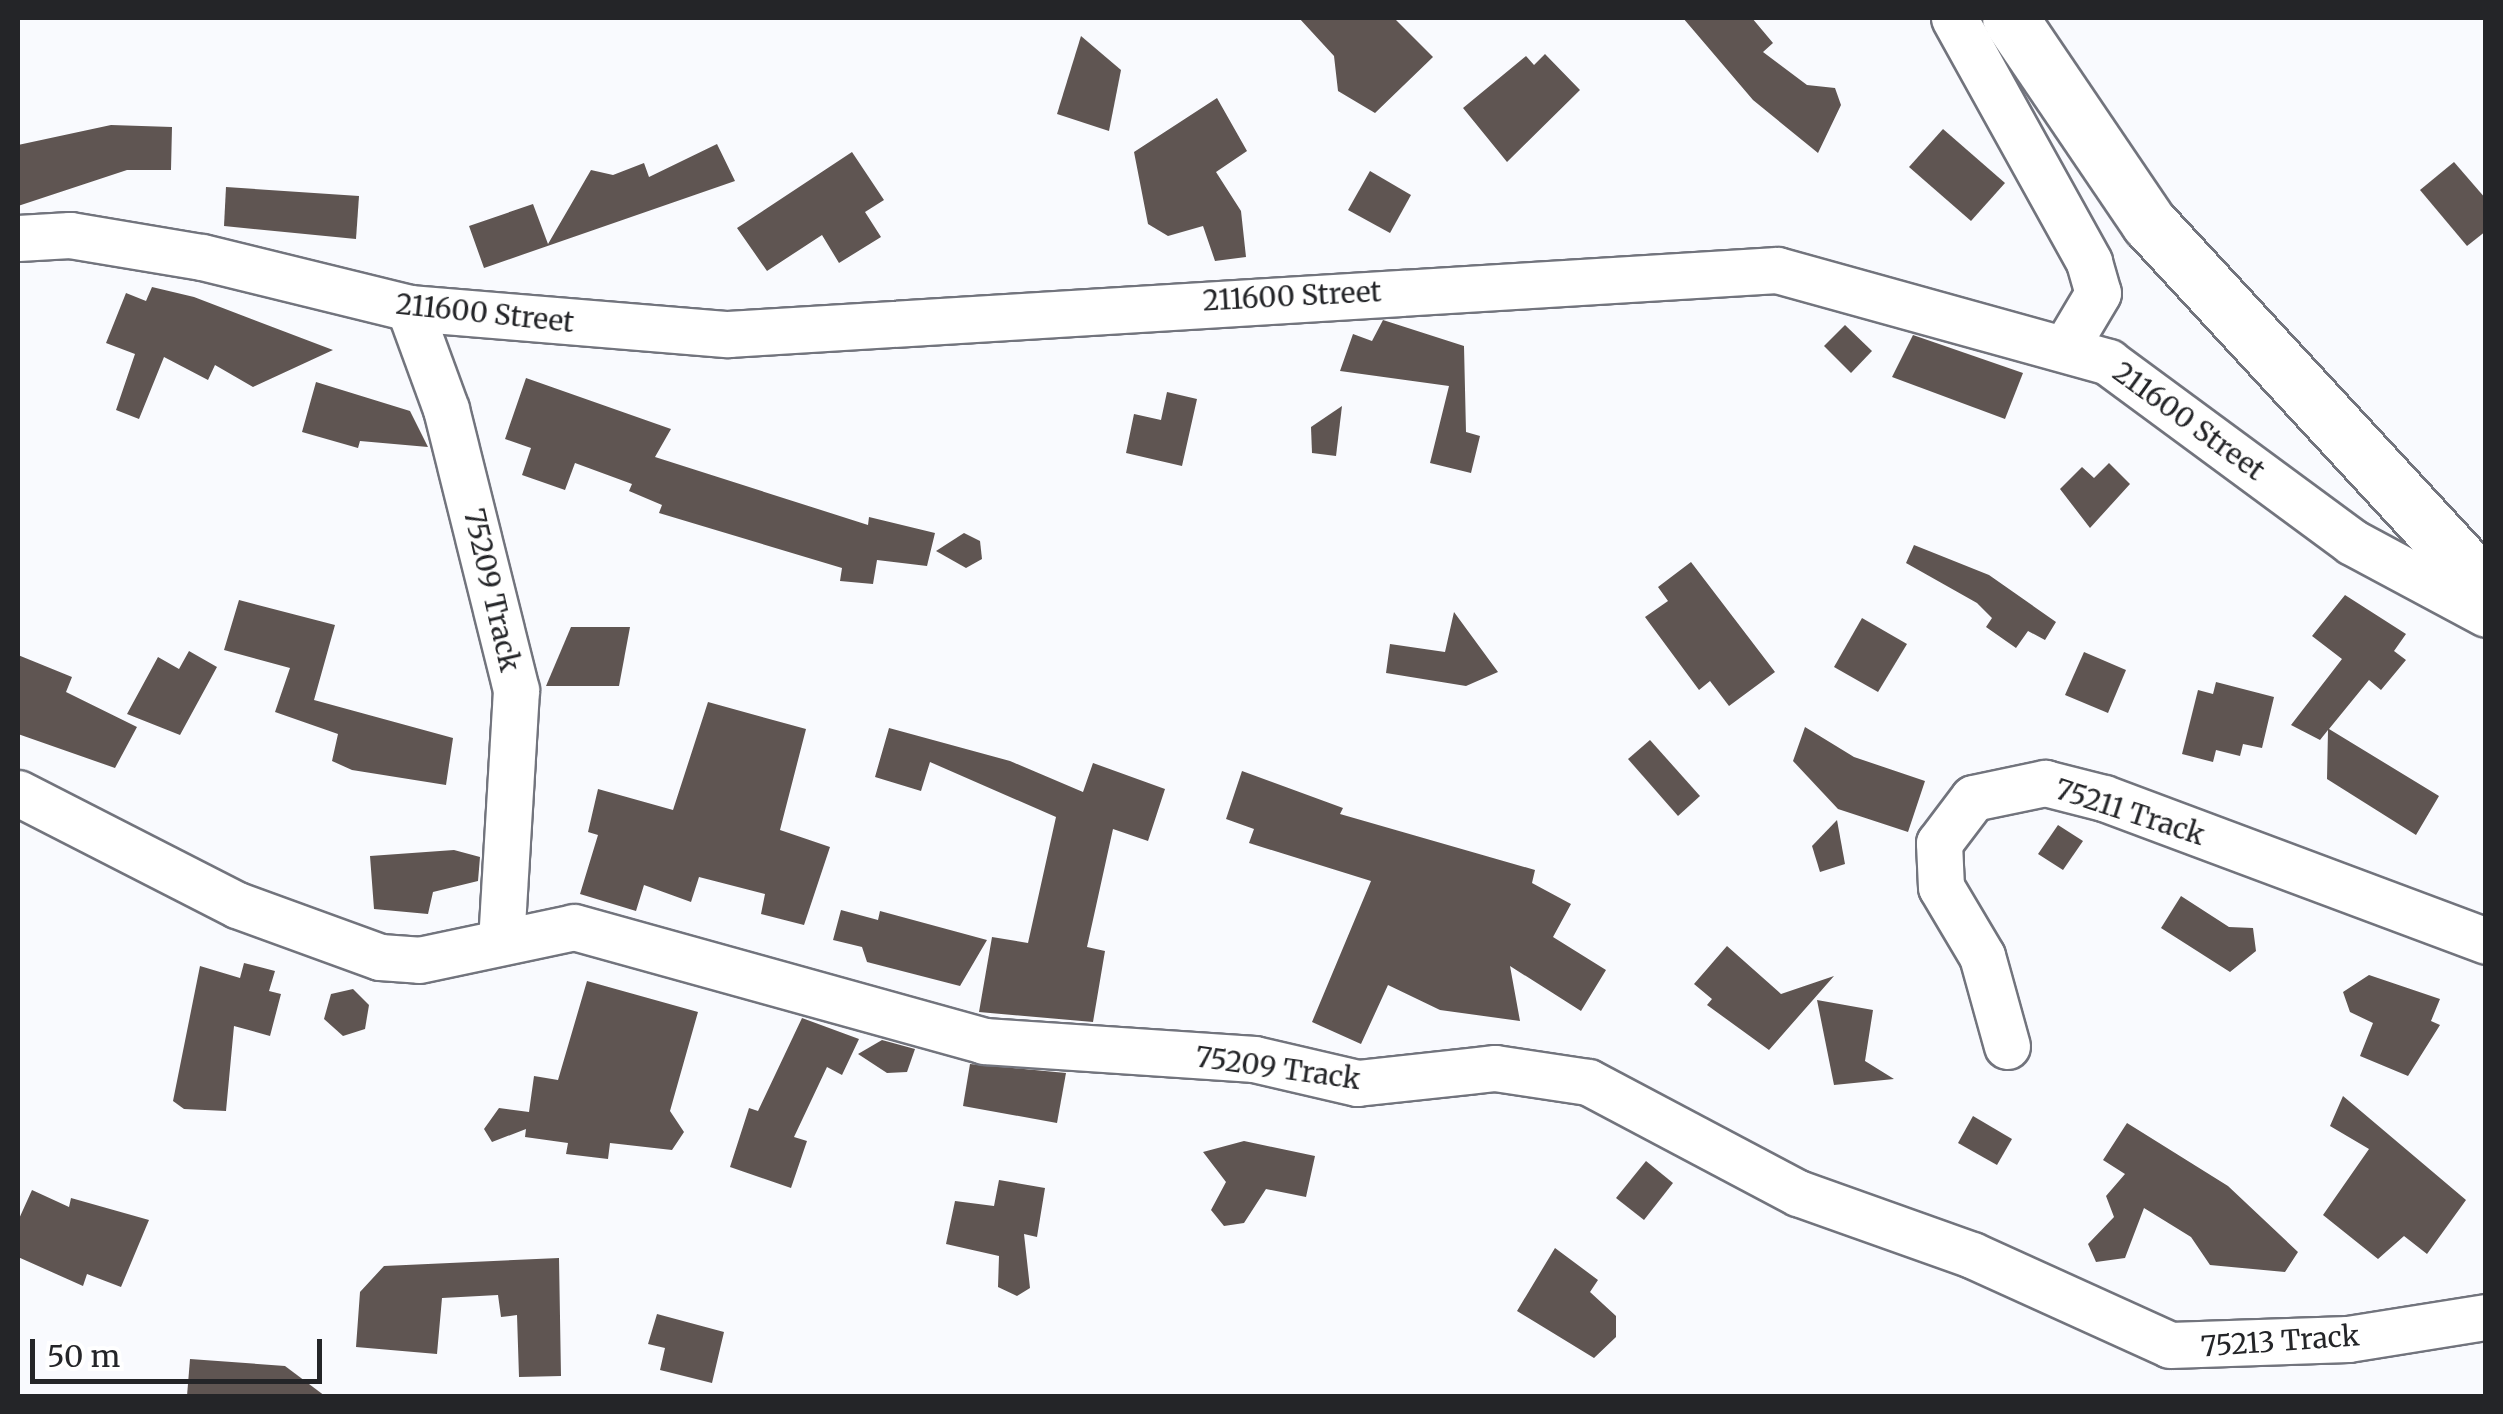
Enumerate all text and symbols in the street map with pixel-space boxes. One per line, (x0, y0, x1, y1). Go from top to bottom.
street label: 211600 Street (1202, 275, 1382, 317)
street label: 211600 Street (394, 287, 576, 339)
street label: 211600 Street (2107, 355, 2271, 487)
street label: 75209 Track (457, 505, 527, 675)
street label: 75211 Track (2051, 772, 2209, 852)
street label: 75209 Track (1193, 1040, 1363, 1096)
scale bar (35, 1319, 328, 1381)
street label: 75213 Track (2200, 1319, 2360, 1363)
text: 50 m (47, 1337, 120, 1375)

